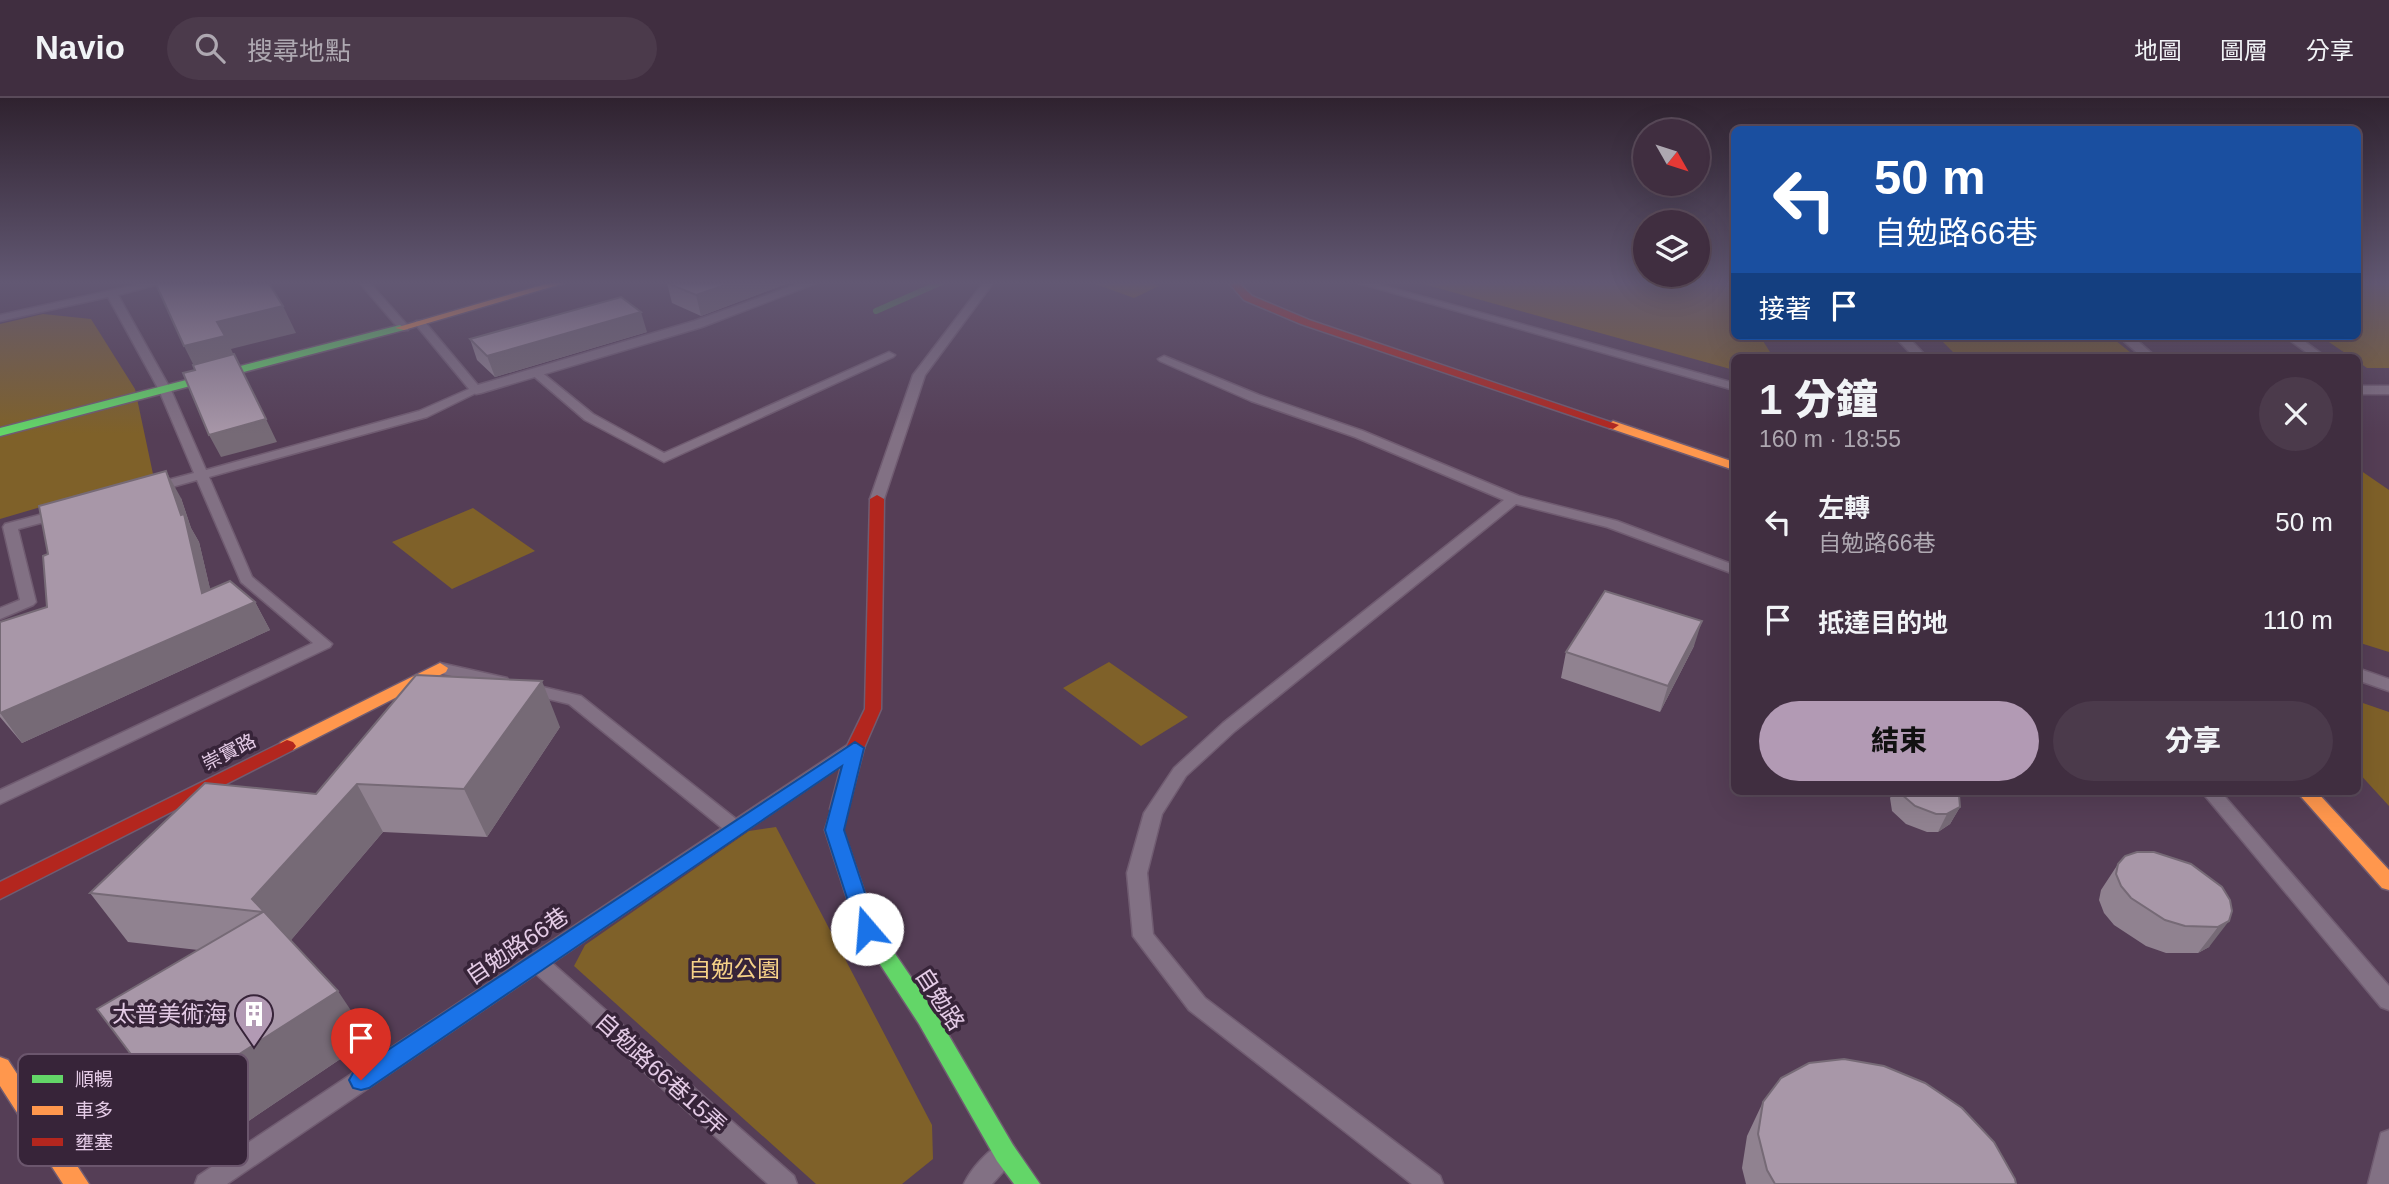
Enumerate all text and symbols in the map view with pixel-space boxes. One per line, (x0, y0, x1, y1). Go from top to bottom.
search box (167, 17, 657, 80)
text: Navio (35, 29, 125, 66)
icon: search (191, 29, 229, 67)
text: 搜尋地點 (247, 36, 351, 66)
text: 地圖 (2134, 37, 2182, 64)
text: 圖層 (2220, 37, 2268, 64)
text: 分享 (2306, 37, 2354, 64)
north arrow (1633, 119, 1710, 196)
map controls (1633, 119, 1710, 287)
text: 50 m (1874, 150, 1986, 204)
icon: left (1759, 154, 1850, 245)
button: layers (1633, 210, 1710, 287)
text: 自勉路66巷 (1874, 215, 2038, 251)
icon: arrive (1825, 287, 1863, 325)
text: 接著 (1759, 294, 1811, 324)
text: 1 分鐘 (1759, 376, 1878, 423)
button: close (2259, 377, 2333, 451)
text: 160 m · 18:55 (1759, 426, 1901, 452)
text: 左轉 (1818, 493, 1870, 523)
icon: left (1759, 503, 1797, 541)
text: 50 m (2275, 507, 2333, 537)
text: 自勉路66巷 (1818, 530, 1936, 556)
icon: arrive (1759, 601, 1797, 639)
text: 110 m (2263, 605, 2333, 635)
text: 抵達目的地 (1818, 608, 1948, 638)
button: 結束 (1759, 701, 2039, 781)
button: 分享 (2053, 701, 2333, 781)
street label: 崇實路 (199, 730, 259, 774)
position arrow (830, 892, 904, 966)
street label: 自勉路66巷 (461, 902, 573, 990)
park label: 自勉公園 (688, 956, 780, 982)
street label: 自勉路 (910, 963, 970, 1035)
building icon: 太普美術海 (233, 993, 275, 1048)
place label: 太普美術海 (112, 1001, 227, 1027)
pin (331, 1008, 391, 1080)
street label: 自勉路66巷15弄 (591, 1008, 731, 1138)
icon: arrive (342, 1019, 380, 1057)
legend (18, 1054, 248, 1166)
text: 順暢 (75, 1069, 113, 1090)
text: 車多 (75, 1100, 113, 1121)
text: 壅塞 (75, 1132, 113, 1153)

